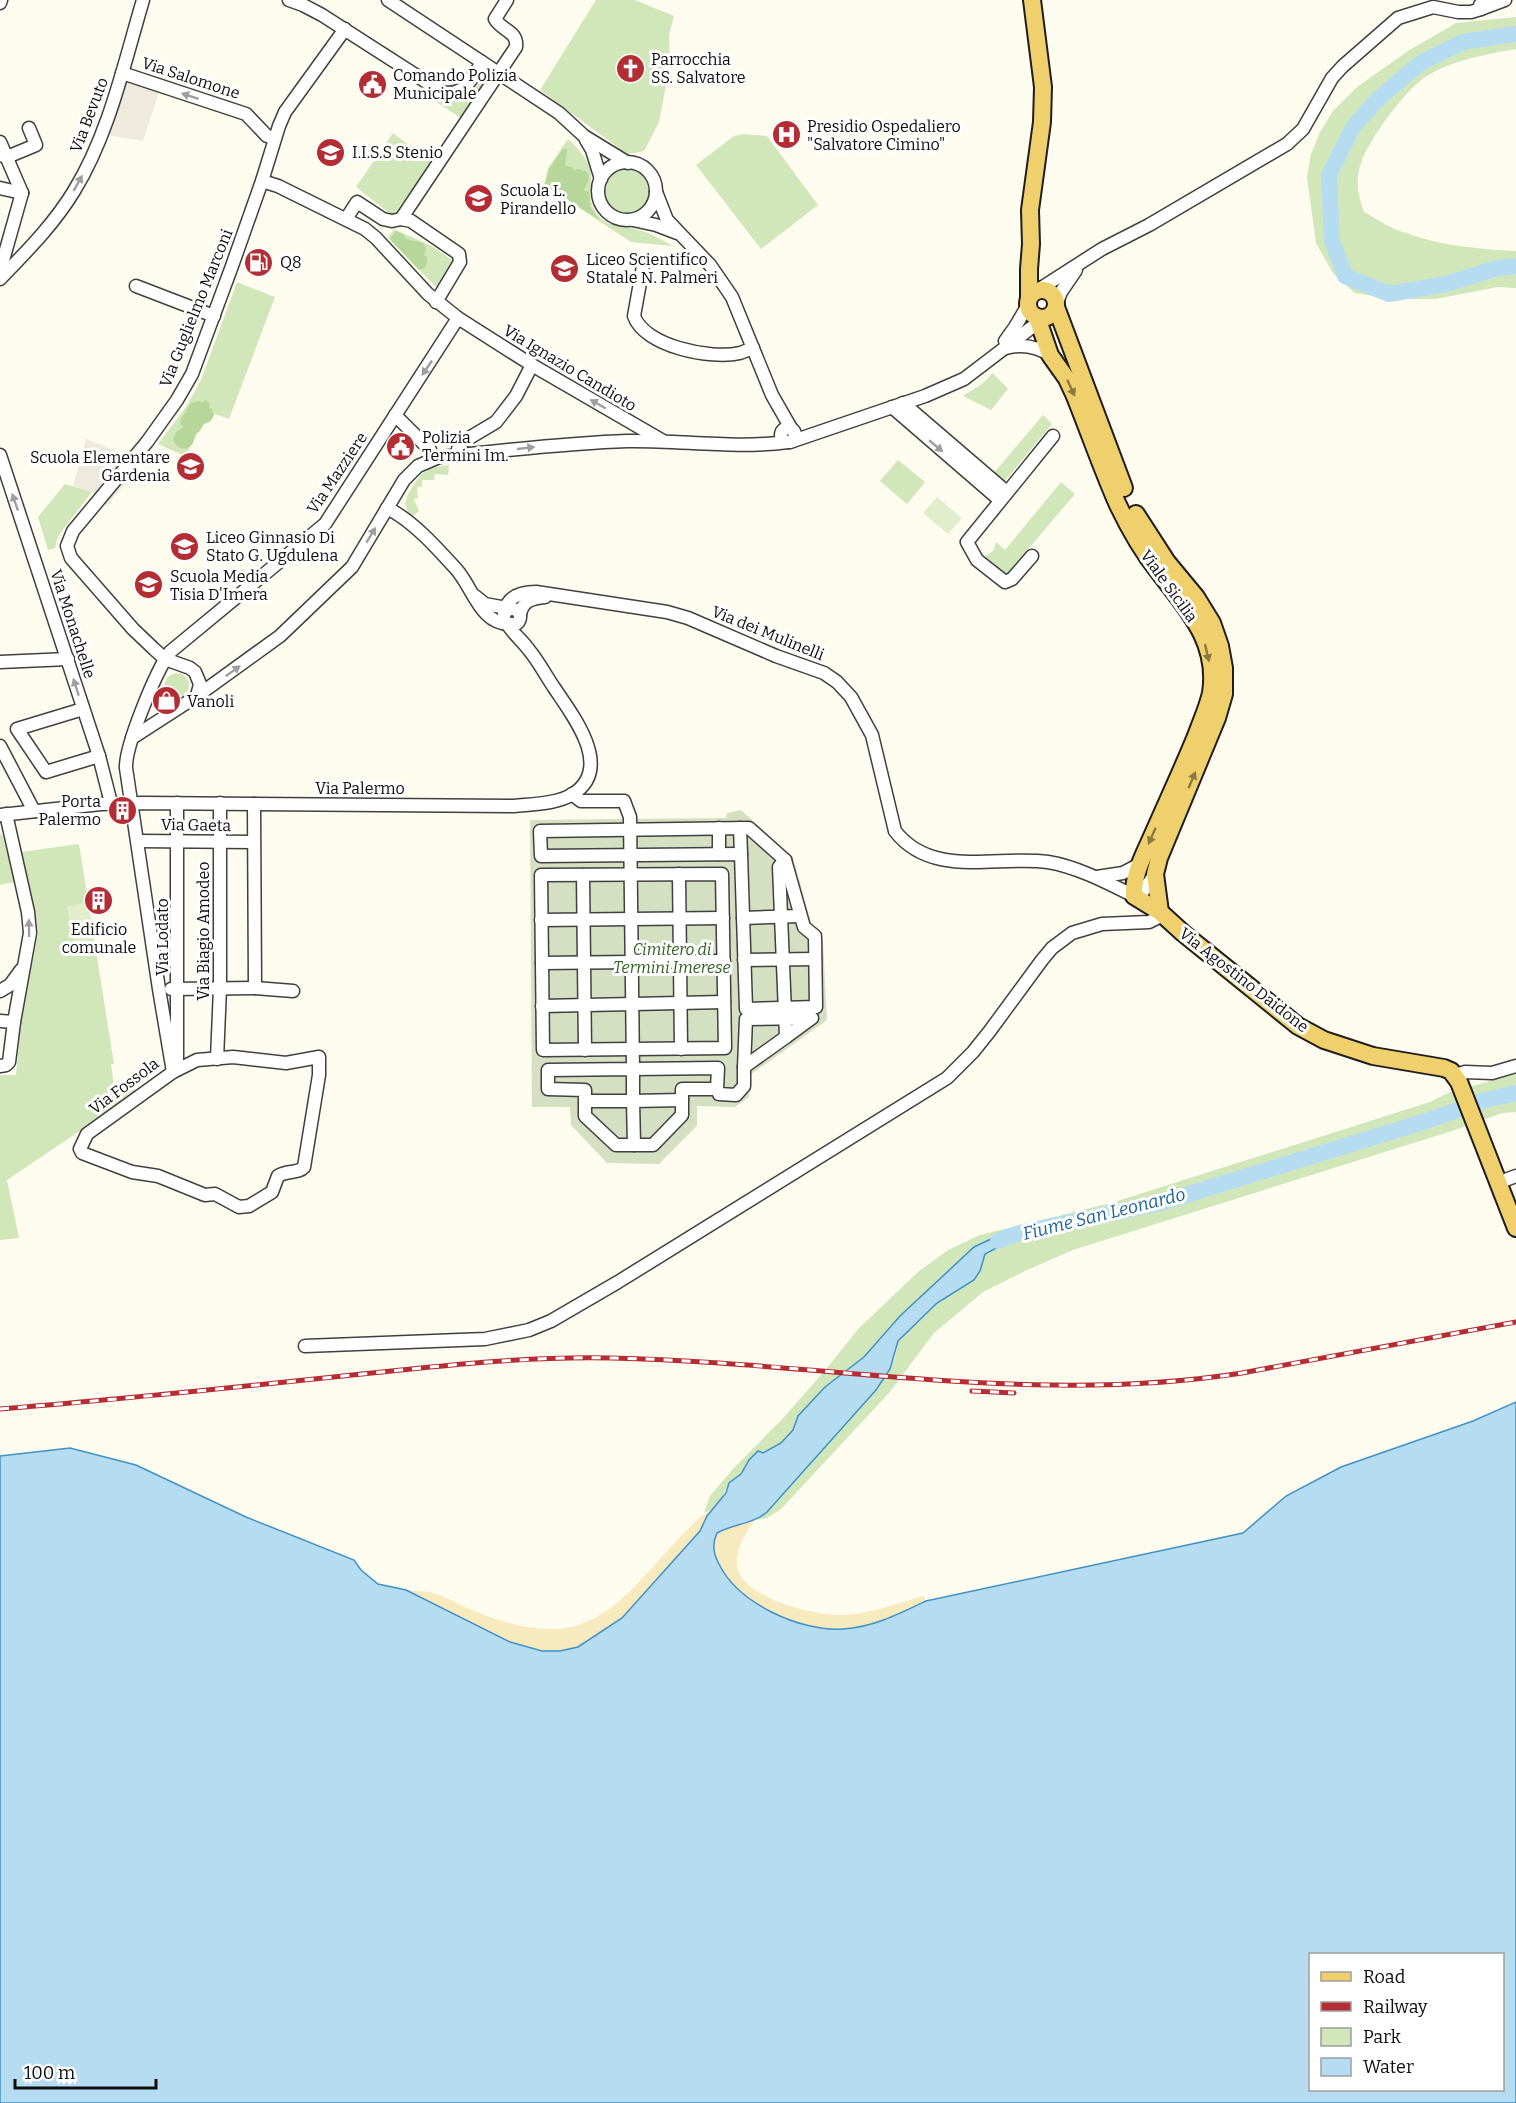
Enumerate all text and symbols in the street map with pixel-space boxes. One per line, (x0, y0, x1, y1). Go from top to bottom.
place label: Parrocchia SS. Salvatore (651, 50, 746, 87)
church icon: Parrocchia SS. Salvatore (614, 52, 646, 84)
street label: Via Salomone (140, 53, 242, 103)
place label: Comando Polizia Municipale (393, 66, 517, 103)
public building icon: Comando Polizia Municipale (356, 68, 388, 100)
street label: Via Bevuto (66, 75, 112, 155)
one-way arrow (181, 90, 199, 100)
place label: Presidio Ospedaliero "Salvatore Cimino" (807, 117, 961, 154)
hospital icon: Presidio Ospedaliero "Salvatore Cimino" (770, 119, 802, 151)
school or university icon: I.I.S.S Stenio (315, 136, 347, 168)
place label: I.I.S.S Stenio (352, 143, 443, 162)
one-way arrow (73, 175, 83, 192)
place label: Scuola L. Pirandello (500, 181, 576, 218)
school or university icon: Scuola L. Pirandello (463, 183, 495, 215)
street label: Via Guglielmo Marconi (156, 226, 237, 390)
fuel station icon: Q8 (243, 246, 275, 278)
place label: Liceo Scientifico Statale N. Palmeri (586, 250, 718, 287)
school or university icon: Liceo Scientifico Statale N. Palmeri (549, 252, 581, 284)
place label: Q8 (280, 253, 302, 272)
street label: Via Ignazio Candioto (500, 321, 640, 415)
one-way arrow (421, 359, 432, 376)
one-way arrow (1066, 380, 1075, 397)
one-way arrow (590, 398, 606, 409)
place label: Polizia Termini Im. (422, 428, 509, 465)
street label: Via Mazziere (303, 429, 371, 517)
public building icon: Polizia Termini Im. (385, 430, 417, 462)
one-way arrow (928, 439, 943, 452)
one-way arrow (517, 443, 536, 453)
place label: Scuola Elementare Gardenia (30, 448, 170, 485)
school or university icon: Scuola Elementare Gardenia (175, 450, 207, 482)
one-way arrow (10, 493, 20, 511)
one-way arrow (366, 527, 376, 544)
place label: Liceo Ginnasio Di Stato G. Ugdulena (206, 528, 338, 565)
school or university icon: Liceo Ginnasio Di Stato G. Ugdulena (169, 530, 201, 562)
street label: Viale Sicilia (1136, 546, 1202, 626)
street label: Via Monachelle (46, 567, 100, 681)
place label: Scuola Media Tisia D'Imera (170, 567, 269, 604)
school or university icon: Scuola Media Tisia D'Imera (133, 569, 165, 601)
street label: Via dei Mulinelli (709, 602, 827, 664)
one-way arrow (1203, 643, 1213, 662)
one-way arrow (225, 665, 240, 677)
one-way arrow (71, 678, 81, 696)
shop icon: Vanoli (150, 685, 182, 717)
place label: Vanoli (187, 692, 234, 711)
one-way arrow (1187, 771, 1197, 789)
street label: Via Palermo (315, 779, 405, 798)
place label: Porta Palermo (38, 792, 101, 829)
building icon: Porta Palermo (106, 794, 138, 826)
street label: Via Gaeta (161, 815, 232, 835)
one-way arrow (1148, 827, 1157, 844)
street label: Via Biagio Amodeo (194, 861, 213, 1001)
building icon: Edificio comunale (83, 885, 115, 917)
street label: Via Lodato (153, 898, 172, 976)
one-way arrow (24, 919, 34, 938)
place label: Edificio comunale (62, 920, 136, 957)
street label: Via Agostino Daidone (1176, 924, 1312, 1036)
park label: Cimitero di Termini Imerese (613, 940, 731, 977)
street label: Via Fossola (86, 1054, 163, 1118)
water label: Fiume San Leonardo (1020, 1183, 1188, 1245)
legend (1309, 1953, 1504, 2091)
text: Road (1363, 1966, 1406, 1988)
text: Railway (1363, 1996, 1428, 2018)
text: Park (1363, 2026, 1402, 2048)
scale bar (15, 2052, 156, 2090)
text: Water (1363, 2056, 1414, 2078)
text: 100 m (24, 2062, 75, 2084)

